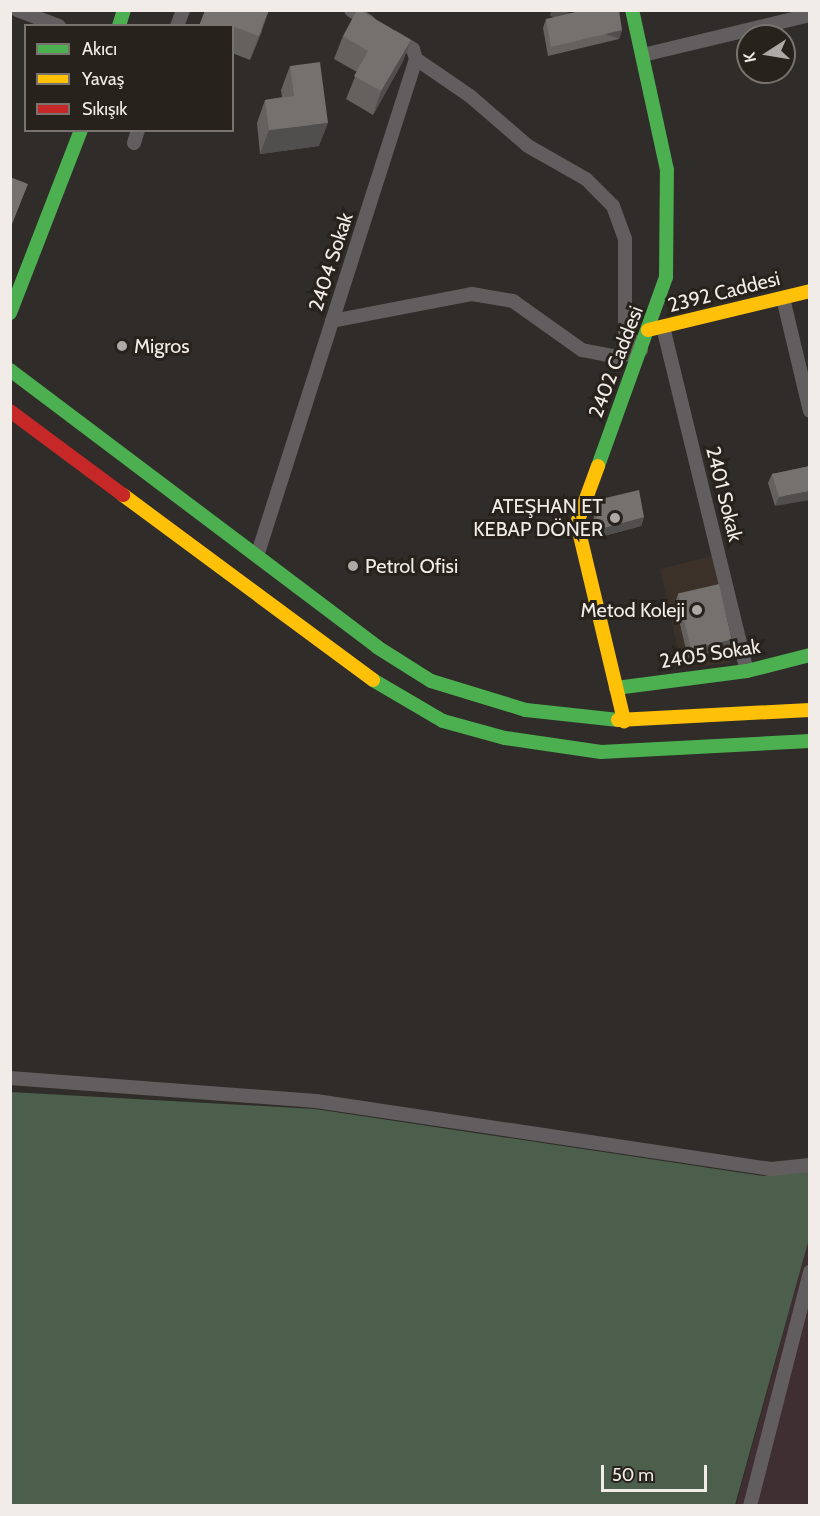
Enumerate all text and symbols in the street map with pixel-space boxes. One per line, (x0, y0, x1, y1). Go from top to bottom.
legend (24, 24, 234, 132)
north arrow (736, 24, 796, 84)
text: Akıcı (82, 38, 117, 60)
text: K (740, 51, 760, 64)
text: Yavaş (82, 68, 124, 90)
text: Sıkışık (82, 98, 127, 120)
street label: 2404 Sokak (304, 210, 358, 314)
street label: 2392 Caddesi (666, 267, 782, 317)
street label: 2402 Caddesi (584, 303, 648, 421)
place label: Migros (134, 334, 190, 358)
marker: Migros (115, 339, 129, 353)
street label: 2401 Sokak (701, 444, 747, 544)
place label: ATEŞHAN ET KEBAP DÖNER (473, 494, 603, 541)
marker: ATEŞHAN ET KEBAP DÖNER (608, 511, 622, 525)
place label: Petrol Ofisi (365, 554, 458, 578)
marker: Petrol Ofisi (346, 559, 360, 573)
place label: Metod Koleji (581, 598, 685, 622)
marker: Metod Koleji (690, 603, 704, 617)
street label: 2405 Sokak (658, 634, 762, 674)
scale bar (604, 1453, 710, 1491)
text: 50 m (612, 1464, 654, 1486)

